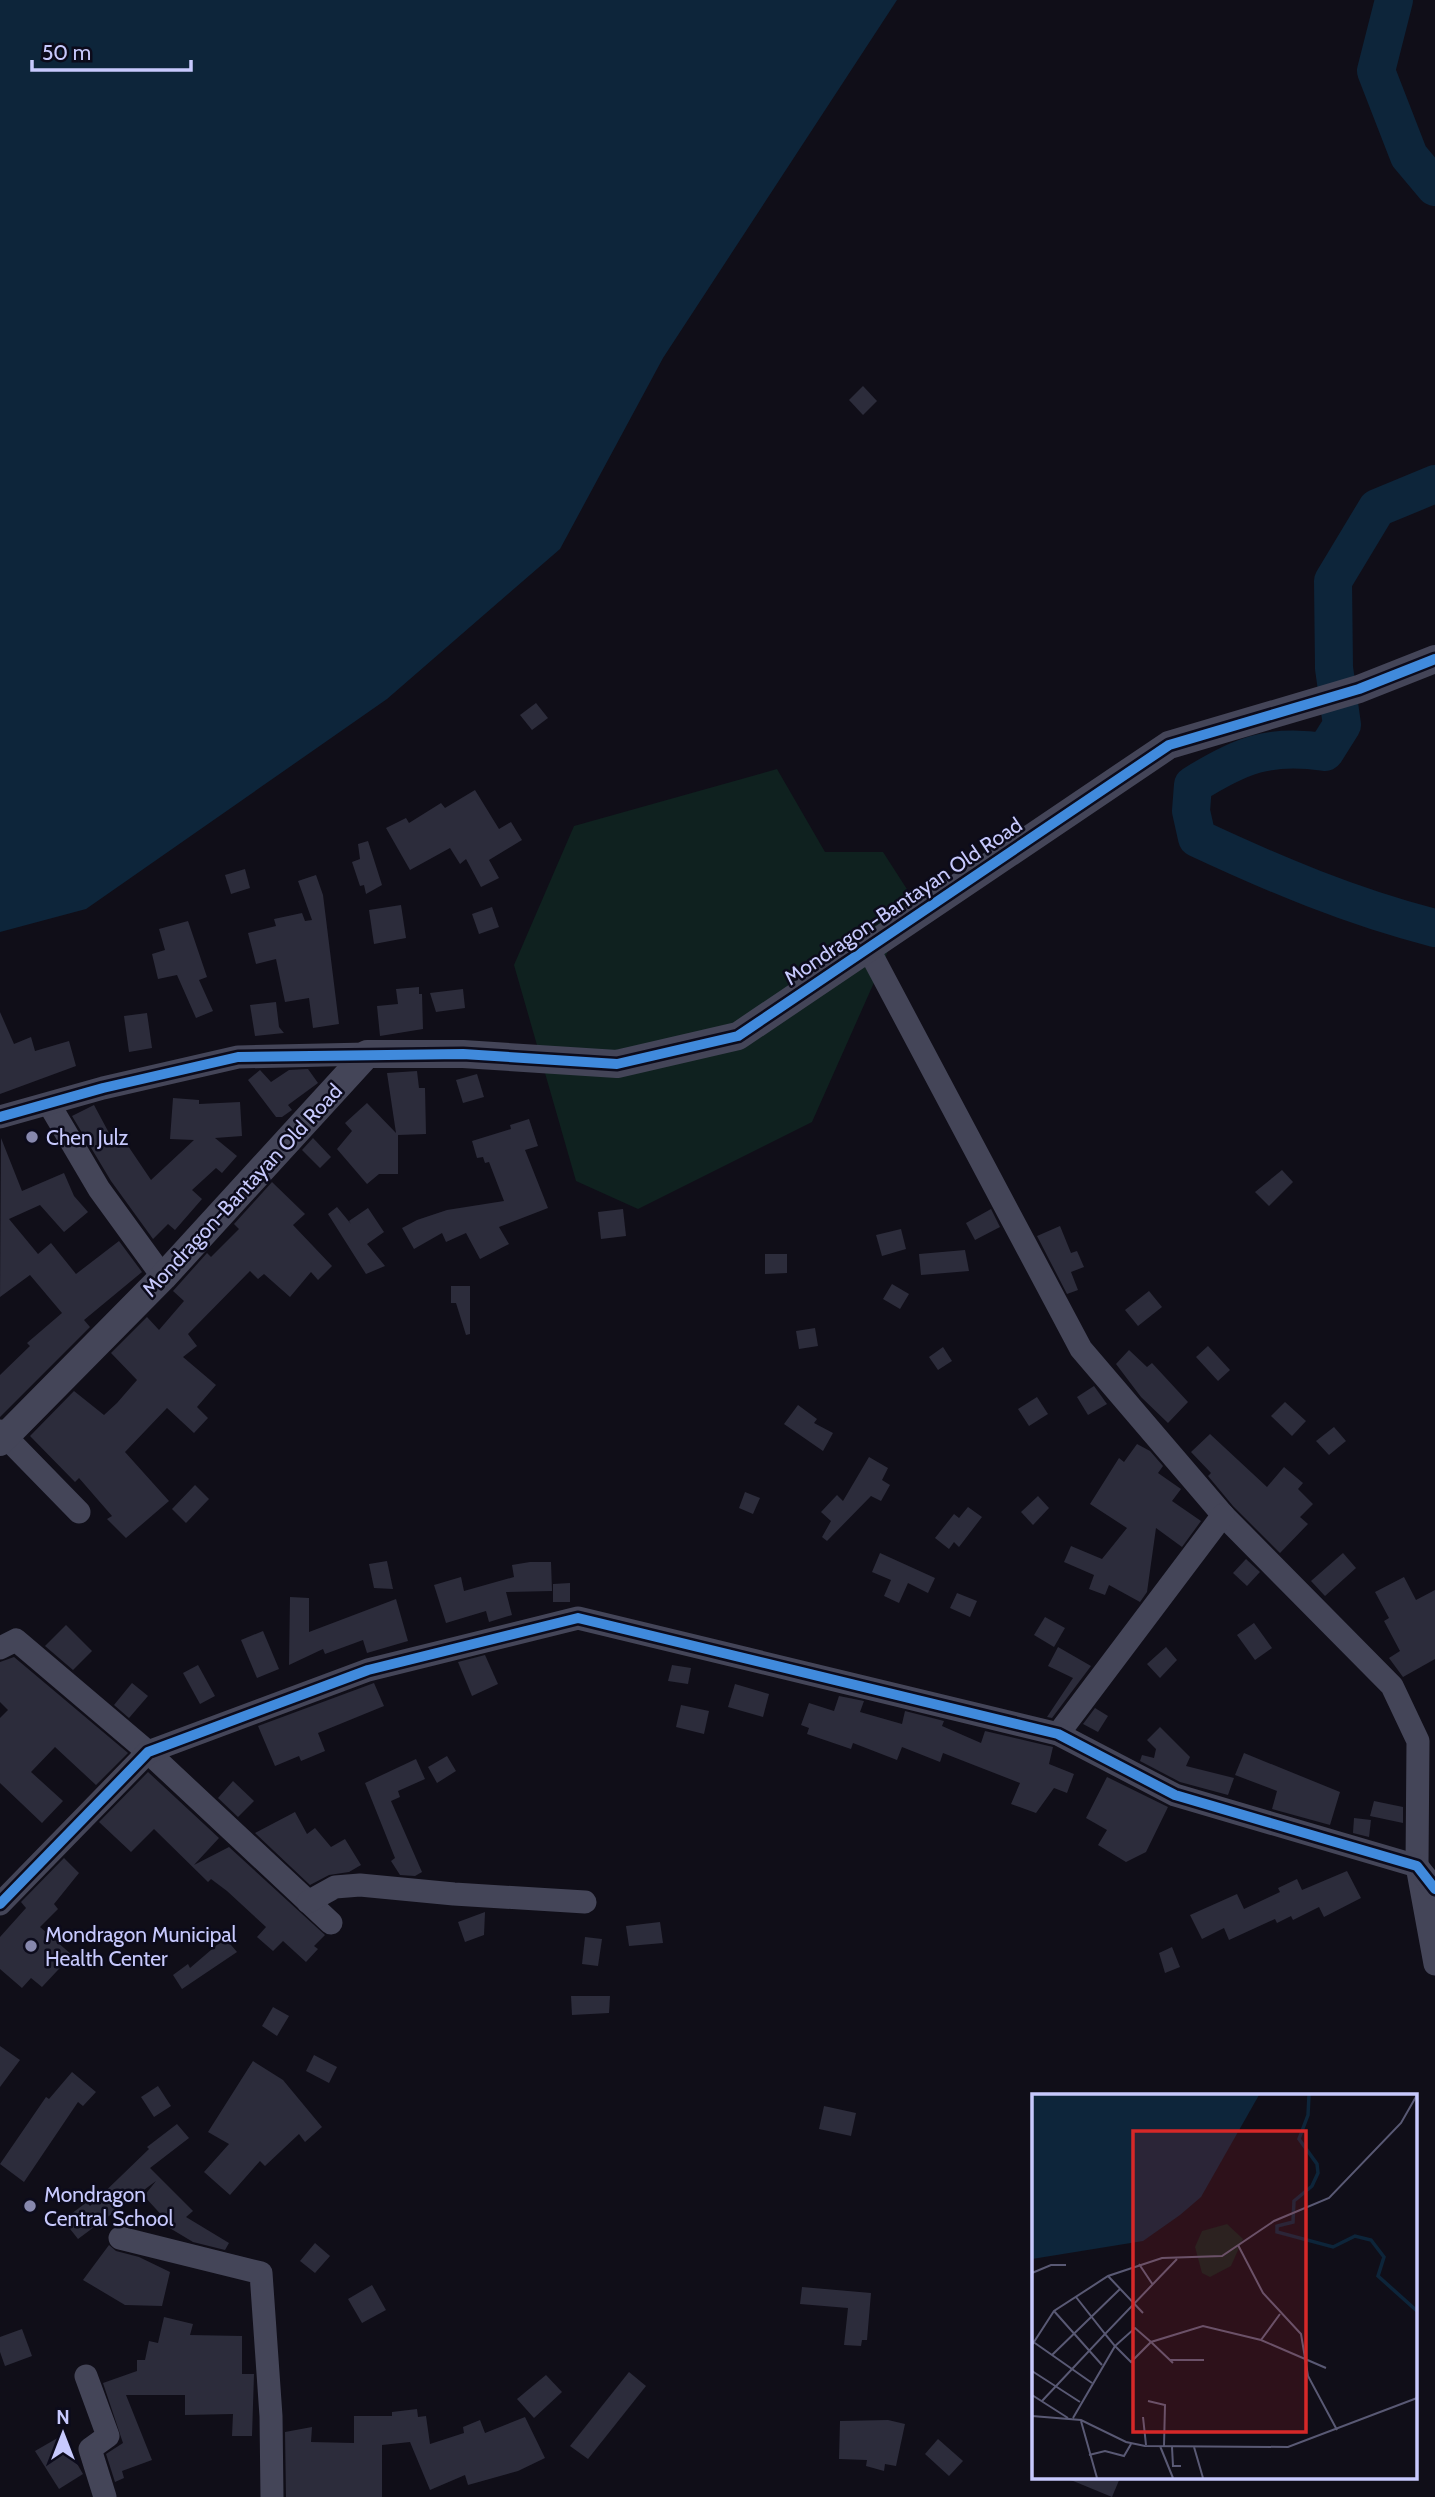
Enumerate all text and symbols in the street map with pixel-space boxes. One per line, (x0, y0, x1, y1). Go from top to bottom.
scale bar (32, 28, 191, 72)
text: 50 m (42, 40, 91, 65)
street label: Mondragon-Bantayan Old Road (779, 812, 1027, 990)
street label: Mondragon-Bantayan Old Road (137, 1078, 347, 1302)
place label: Chen Julz (46, 1125, 129, 1150)
marker: Chen Julz (24, 1129, 40, 1145)
place label: Mondragon Municipal Health Center (45, 1922, 237, 1971)
marker: Mondragon Municipal Health Center (23, 1938, 39, 1954)
inset map (1032, 2094, 1418, 2480)
place label: Mondragon Central School (44, 2182, 174, 2231)
marker: Mondragon Central School (22, 2198, 38, 2214)
north arrow (28, 2399, 98, 2469)
text: N (56, 2406, 70, 2429)

